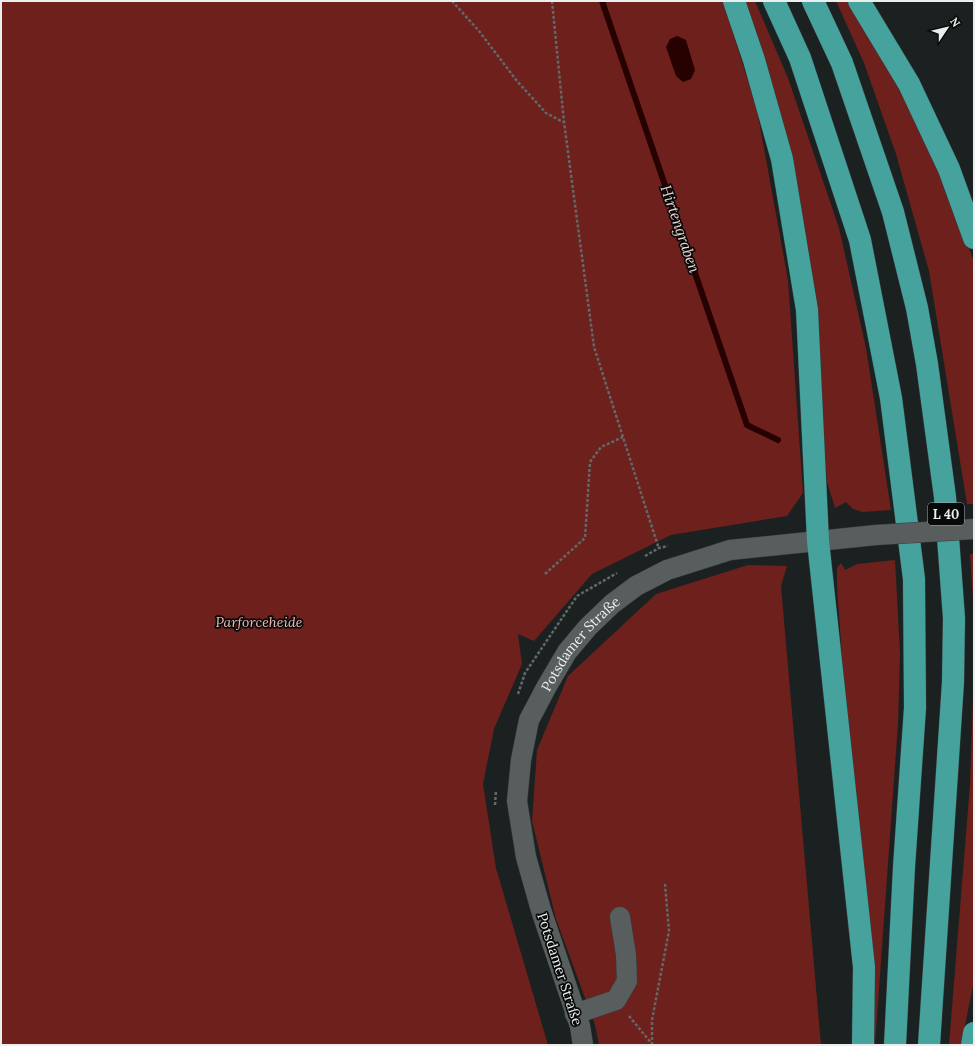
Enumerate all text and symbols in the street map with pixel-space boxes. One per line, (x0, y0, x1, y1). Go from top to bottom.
north arrow (927, 8, 967, 48)
text: N (947, 15, 964, 30)
water label: Hirtengraben (657, 182, 705, 276)
road number: L 40 (928, 503, 964, 525)
street label: Potsdamer Straße (537, 592, 624, 694)
park label: Parforceheide (215, 613, 303, 631)
street label: Potsdamer Straße (533, 910, 587, 1028)

